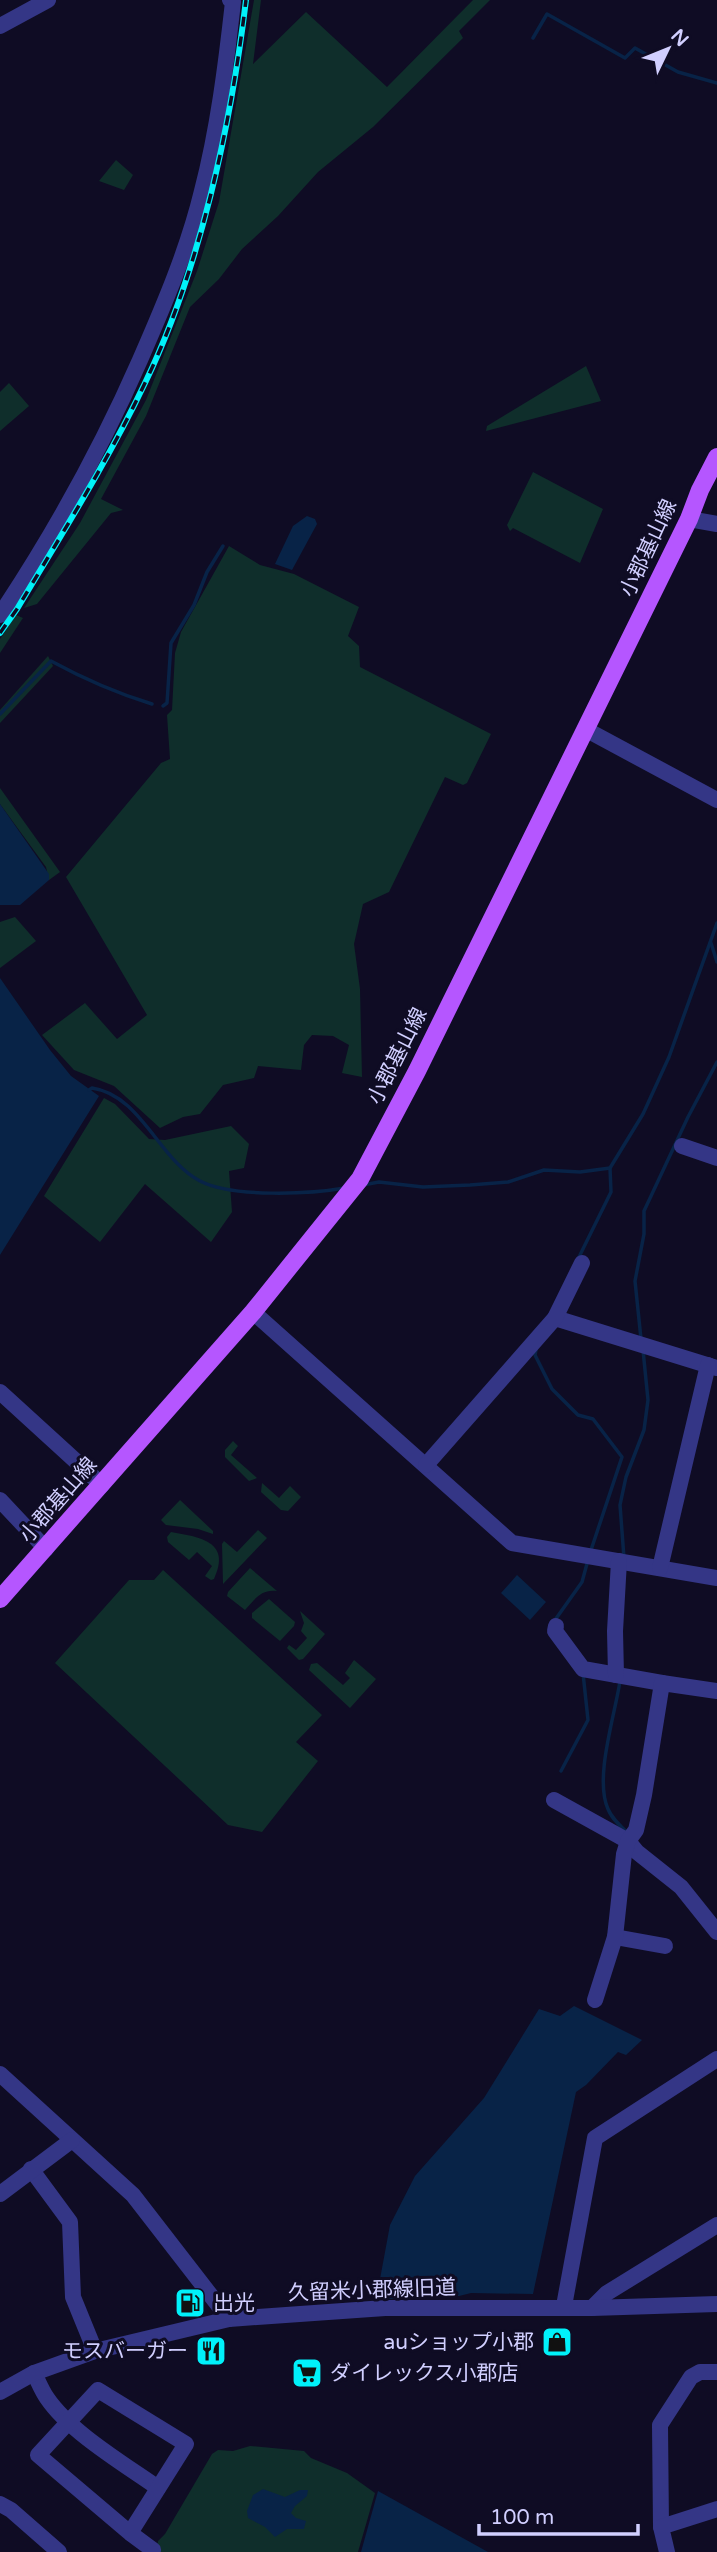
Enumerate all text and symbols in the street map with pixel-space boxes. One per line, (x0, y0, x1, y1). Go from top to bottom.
north arrow (633, 14, 703, 84)
text: N (666, 25, 693, 51)
street label: 小郡基山線 (615, 495, 682, 601)
street label: 小郡基山線 (362, 1004, 432, 1109)
street label: 小郡基山線 (15, 1453, 102, 1548)
street label: 久留米小郡線旧道 (288, 2275, 456, 2306)
fuel station icon: 出光 (173, 2286, 207, 2320)
place label: 出光 (213, 2291, 255, 2316)
shop icon: auショップ小郡 (540, 2325, 574, 2359)
place label: auショップ小郡 (383, 2330, 534, 2355)
restaurant icon: モスバーガー (194, 2334, 228, 2368)
place label: モスバーガー (62, 2339, 188, 2364)
supermarket icon: ダイレックス小郡店 (290, 2356, 324, 2390)
place label: ダイレックス小郡店 (330, 2361, 518, 2386)
scale bar (479, 2492, 638, 2536)
text: 100 m (490, 2505, 554, 2530)

